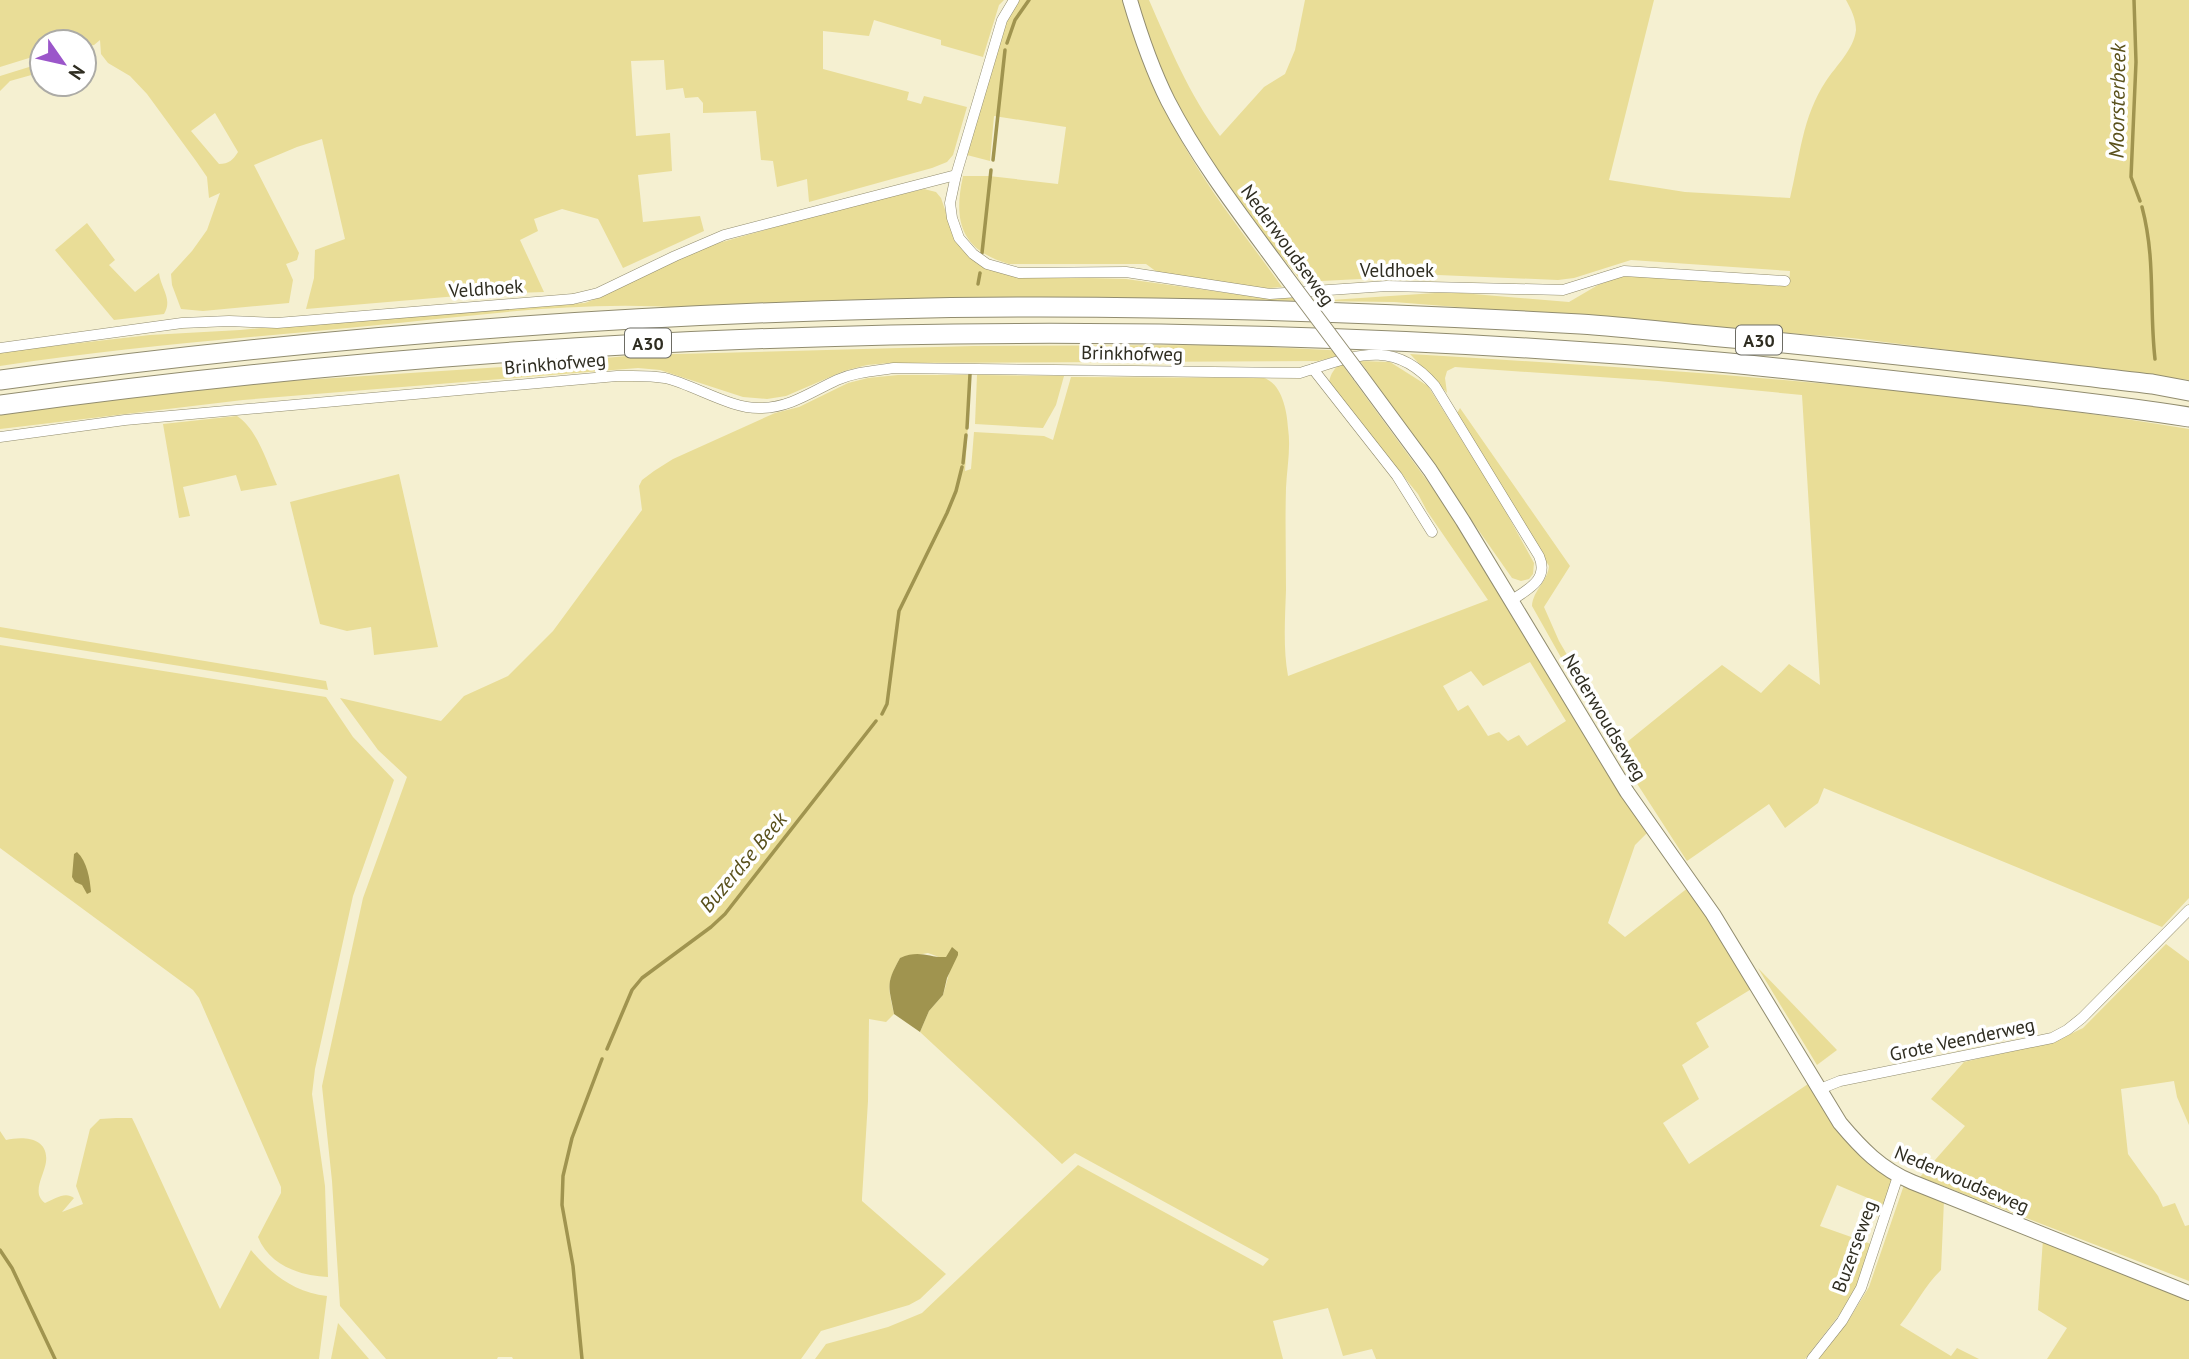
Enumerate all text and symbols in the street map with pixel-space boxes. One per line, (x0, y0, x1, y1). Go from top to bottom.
north arrow (28, 28, 98, 98)
water label: Moorsterbeek (2102, 42, 2132, 159)
text: N (64, 61, 91, 84)
street label: Nederwoudseweg (1236, 180, 1340, 310)
street label: Veldhoek (1359, 258, 1434, 282)
street label: Veldhoek (447, 273, 524, 303)
road number: A30 (1736, 326, 1782, 354)
road number: A30 (625, 328, 671, 358)
street label: Brinkhofweg (1081, 340, 1183, 366)
street label: Brinkhofweg (503, 347, 607, 379)
street label: Nederwoudseweg (1558, 649, 1652, 785)
water label: Buzerdse Beek (693, 805, 794, 918)
street label: Grote Veenderweg (1887, 1012, 2037, 1066)
street label: Nederwoudseweg (1891, 1140, 2033, 1218)
street label: Buzerseweg (1826, 1197, 1882, 1295)

